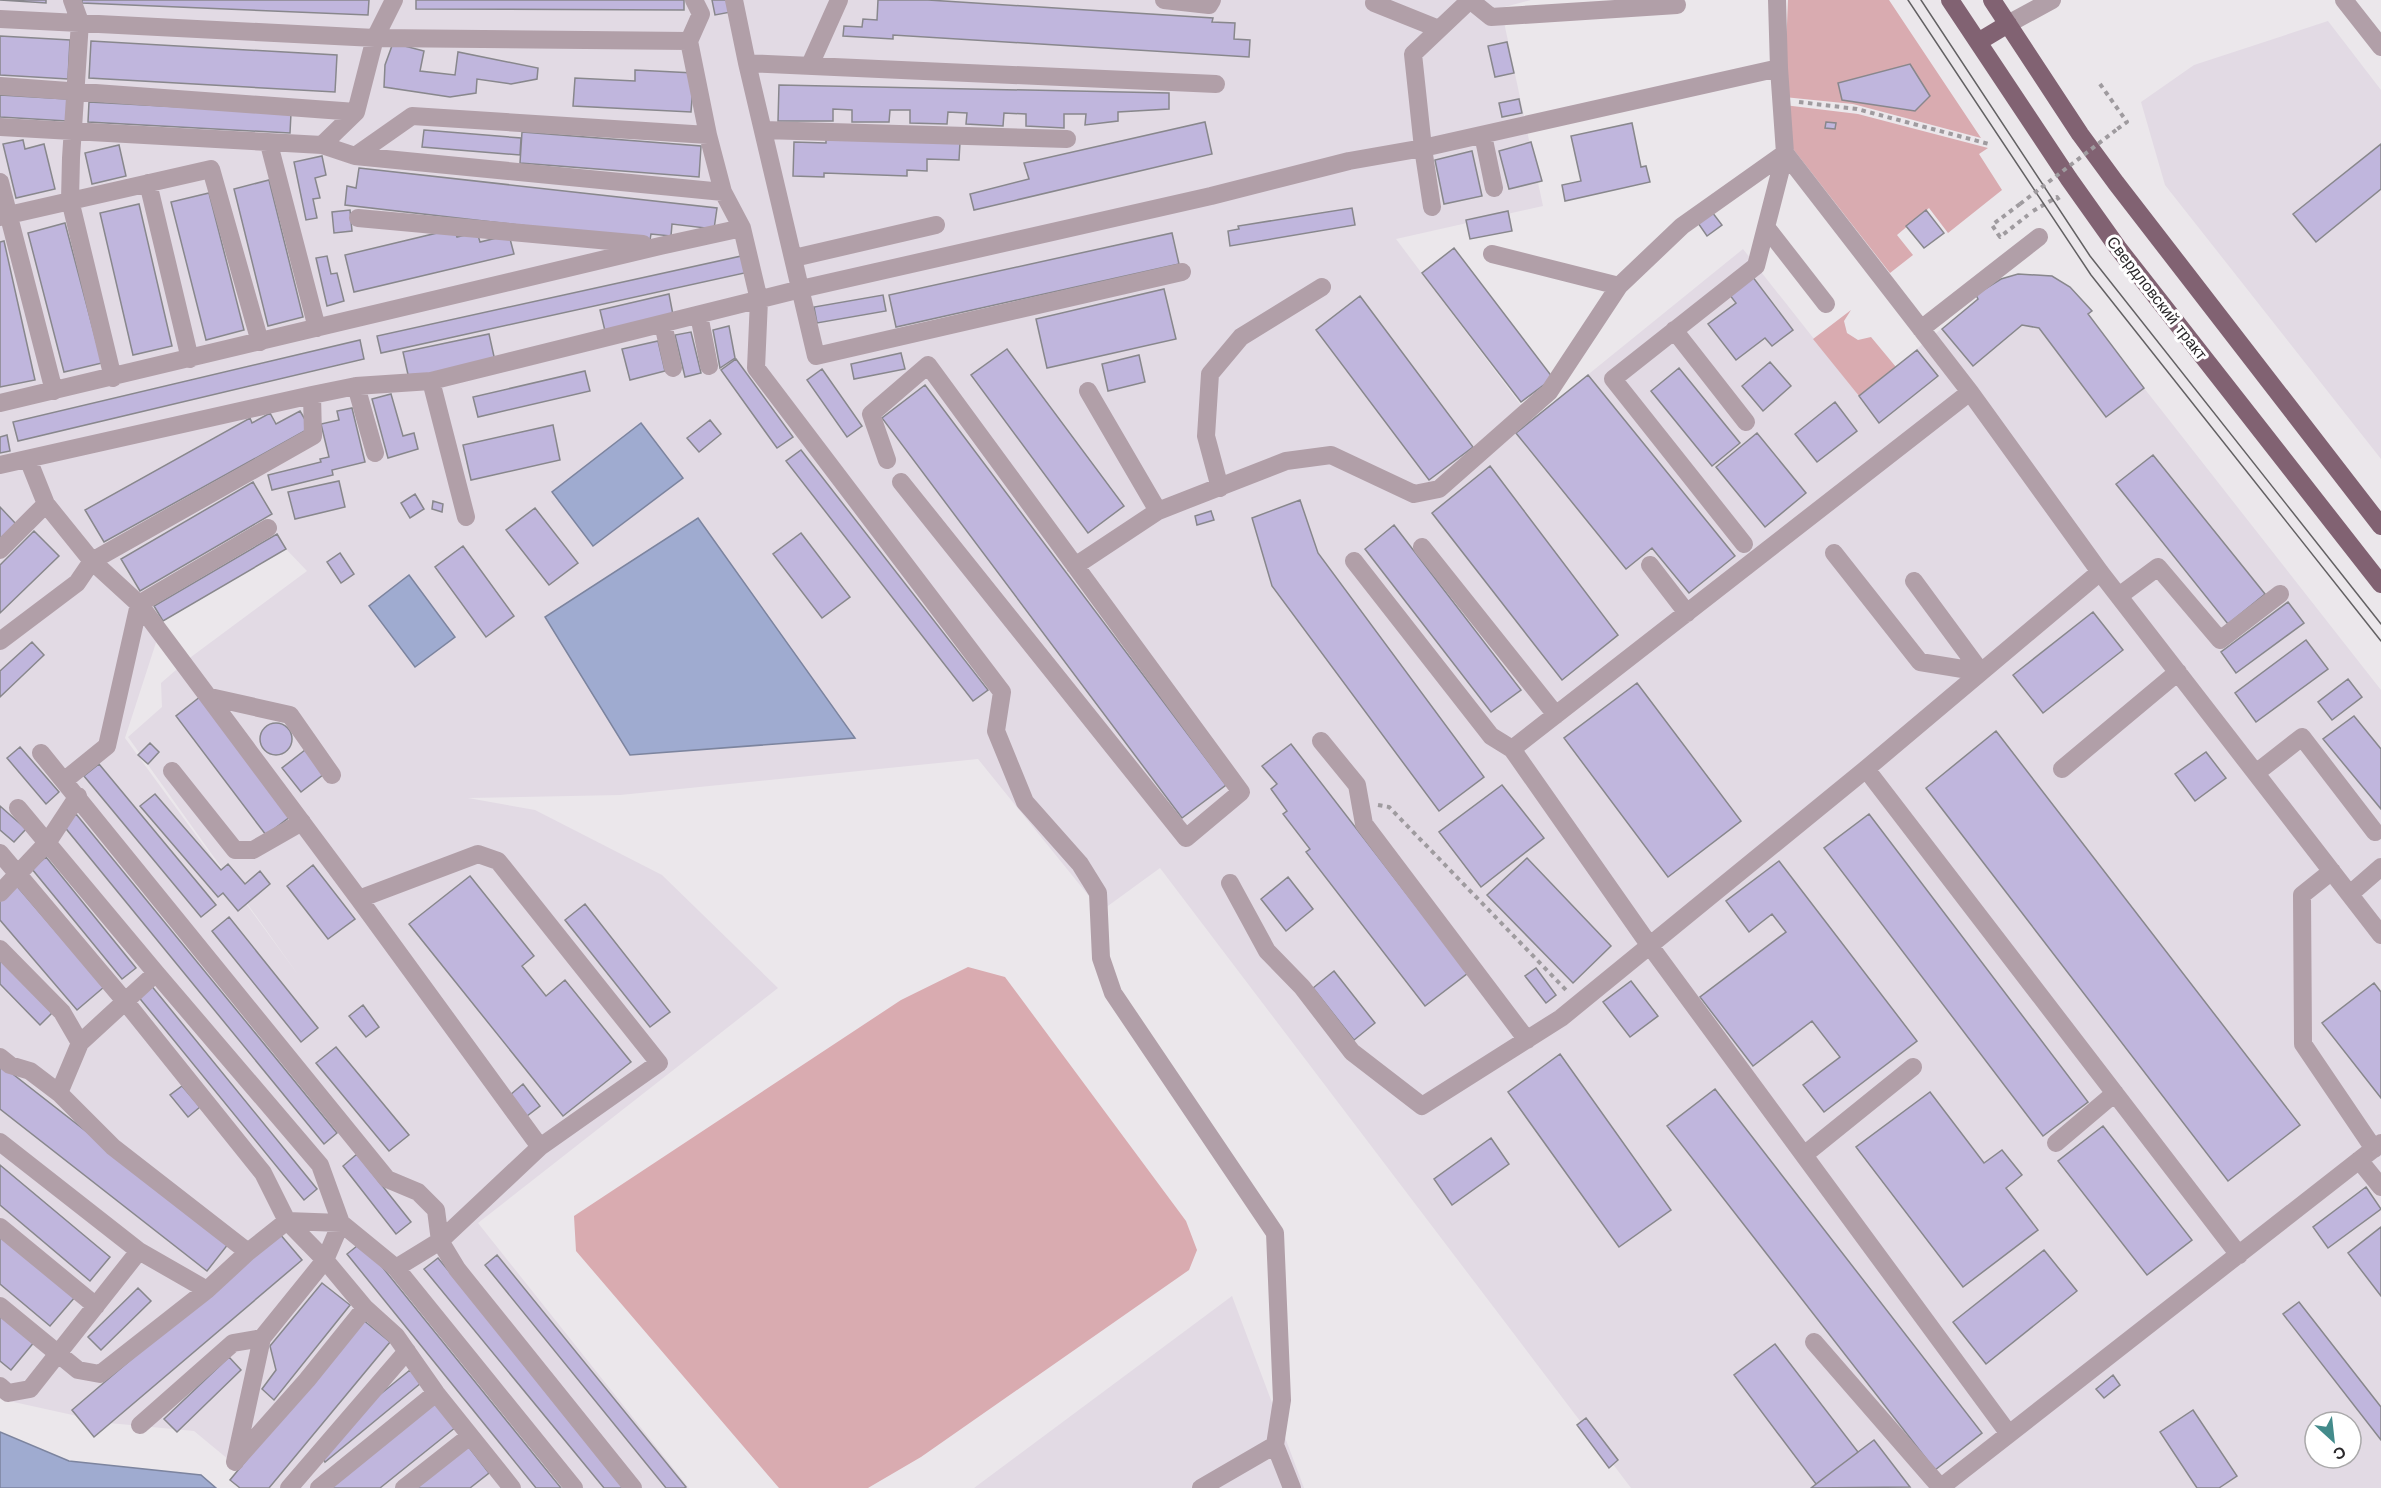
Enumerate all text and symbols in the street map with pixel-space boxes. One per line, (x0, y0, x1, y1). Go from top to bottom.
street label: Свердловский тракт (2103, 233, 2211, 364)
north arrow (2303, 1410, 2363, 1470)
text: С (2330, 1442, 2349, 1464)

